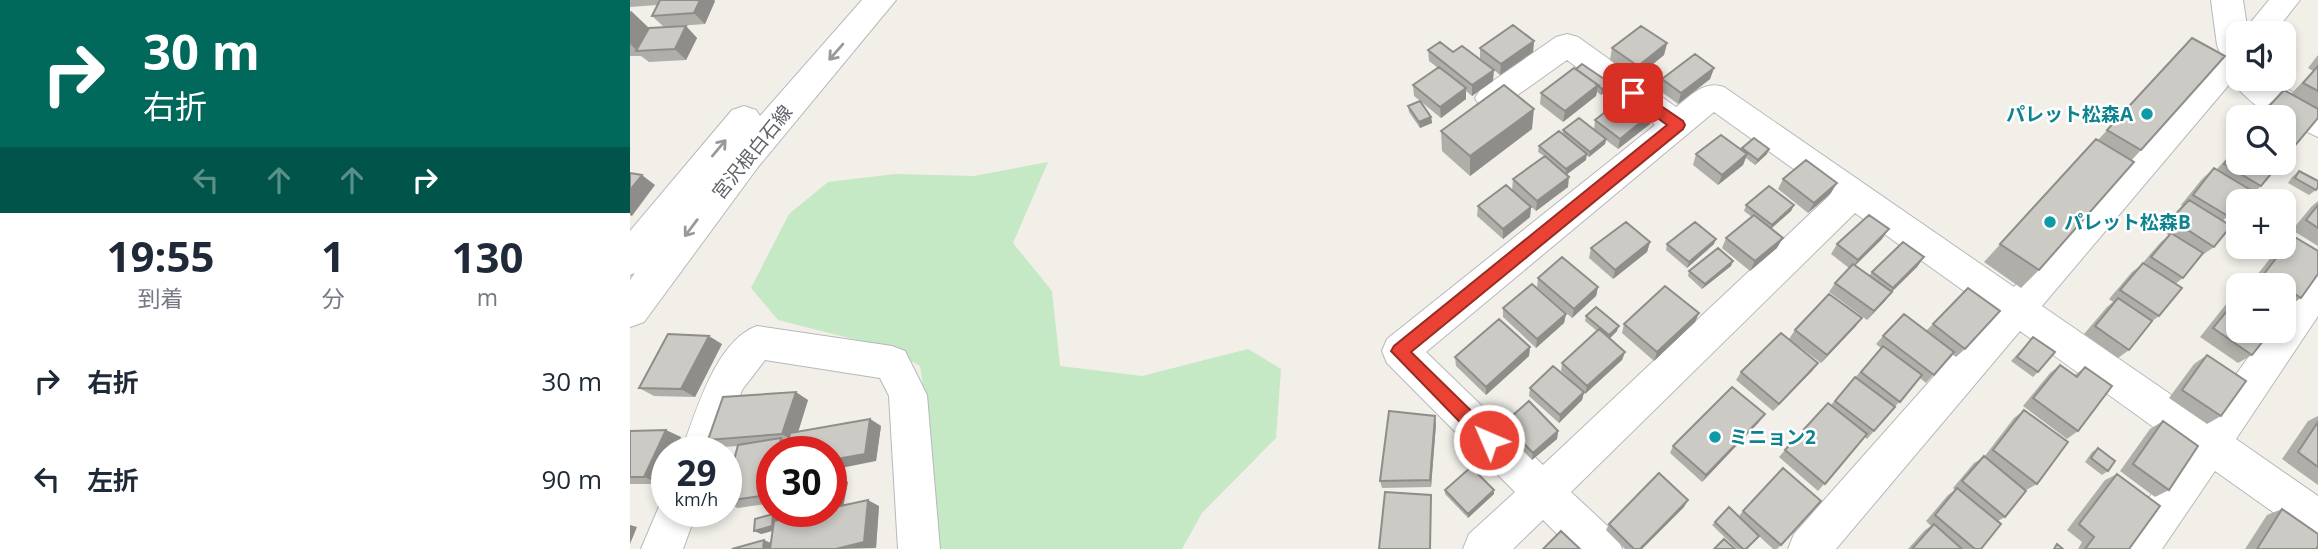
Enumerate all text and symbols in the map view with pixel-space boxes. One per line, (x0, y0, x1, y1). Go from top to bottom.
text: 30 m (143, 18, 260, 84)
map controls (2226, 21, 2296, 343)
button: sound (2226, 21, 2296, 91)
icon: right (28, 28, 119, 119)
one-way arrow (828, 43, 844, 61)
pin (1603, 63, 1663, 123)
icon: arrive (1614, 74, 1652, 112)
text: 右折 (143, 84, 207, 127)
street label: 宮沢根白石線 (706, 100, 798, 204)
place label: パレット松森A (2006, 101, 2134, 127)
button: search (2226, 105, 2296, 175)
marker: パレット松森A (2139, 106, 2155, 122)
one-way arrow (711, 139, 727, 157)
icon: left (187, 161, 225, 199)
icon: ahead (260, 161, 298, 199)
icon: ahead (333, 161, 371, 199)
icon: right (406, 161, 444, 199)
button: + (2226, 189, 2296, 259)
place label: パレット松森B (2064, 209, 2191, 235)
marker: パレット松森B (2042, 214, 2058, 230)
one-way arrow (684, 218, 699, 236)
text: 19:55 (106, 227, 215, 284)
text: 1 (321, 227, 345, 284)
text: 130 (451, 228, 524, 285)
button: − (2226, 273, 2296, 343)
text: m (477, 281, 498, 313)
text: 到着 (137, 282, 183, 314)
text: 分 (321, 282, 344, 314)
icon: right (28, 362, 66, 400)
text: 30 m (541, 363, 602, 399)
text: 右折 (87, 364, 139, 400)
position arrow (1452, 403, 1526, 477)
place label: ミニョン2 (1729, 424, 1816, 450)
marker: ミニョン2 (1707, 429, 1723, 445)
speed limit sign: 30 (756, 436, 847, 527)
text: 29 (676, 449, 717, 496)
icon: left (28, 460, 66, 498)
text: 90 m (541, 461, 602, 497)
text: 左折 (87, 462, 139, 498)
text: km/h (675, 487, 718, 511)

